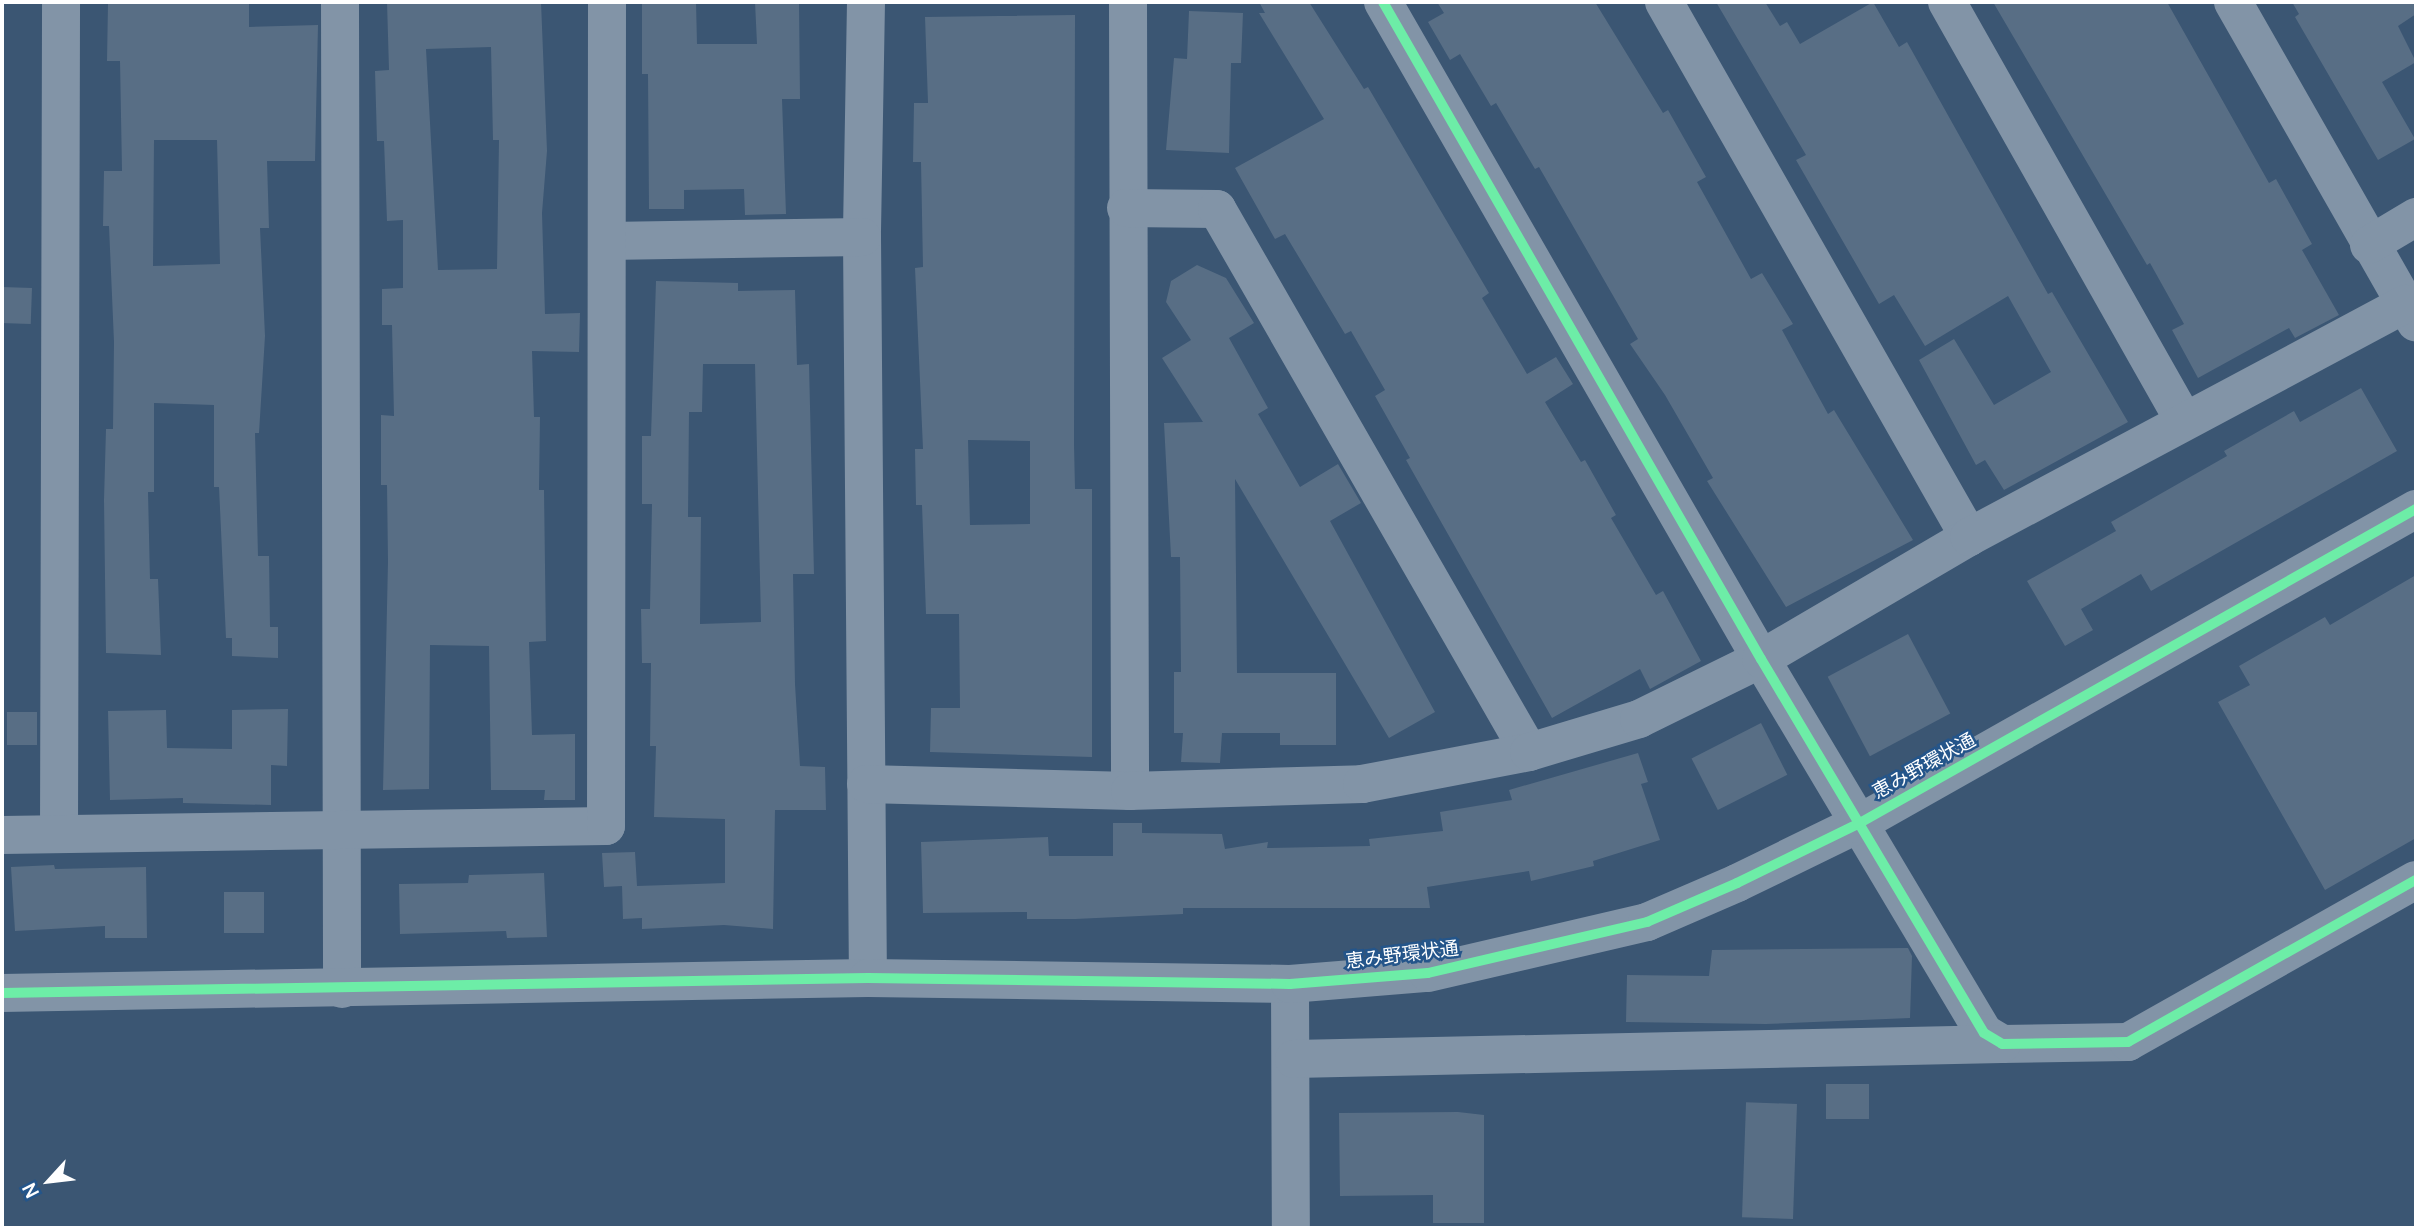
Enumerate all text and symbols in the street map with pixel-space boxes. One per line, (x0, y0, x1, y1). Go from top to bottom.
street label: 恵み野環状通 (1869, 728, 1979, 804)
street label: 恵み野環状通 (1344, 937, 1460, 973)
north arrow (14, 1146, 84, 1216)
text: N (16, 1179, 45, 1203)

